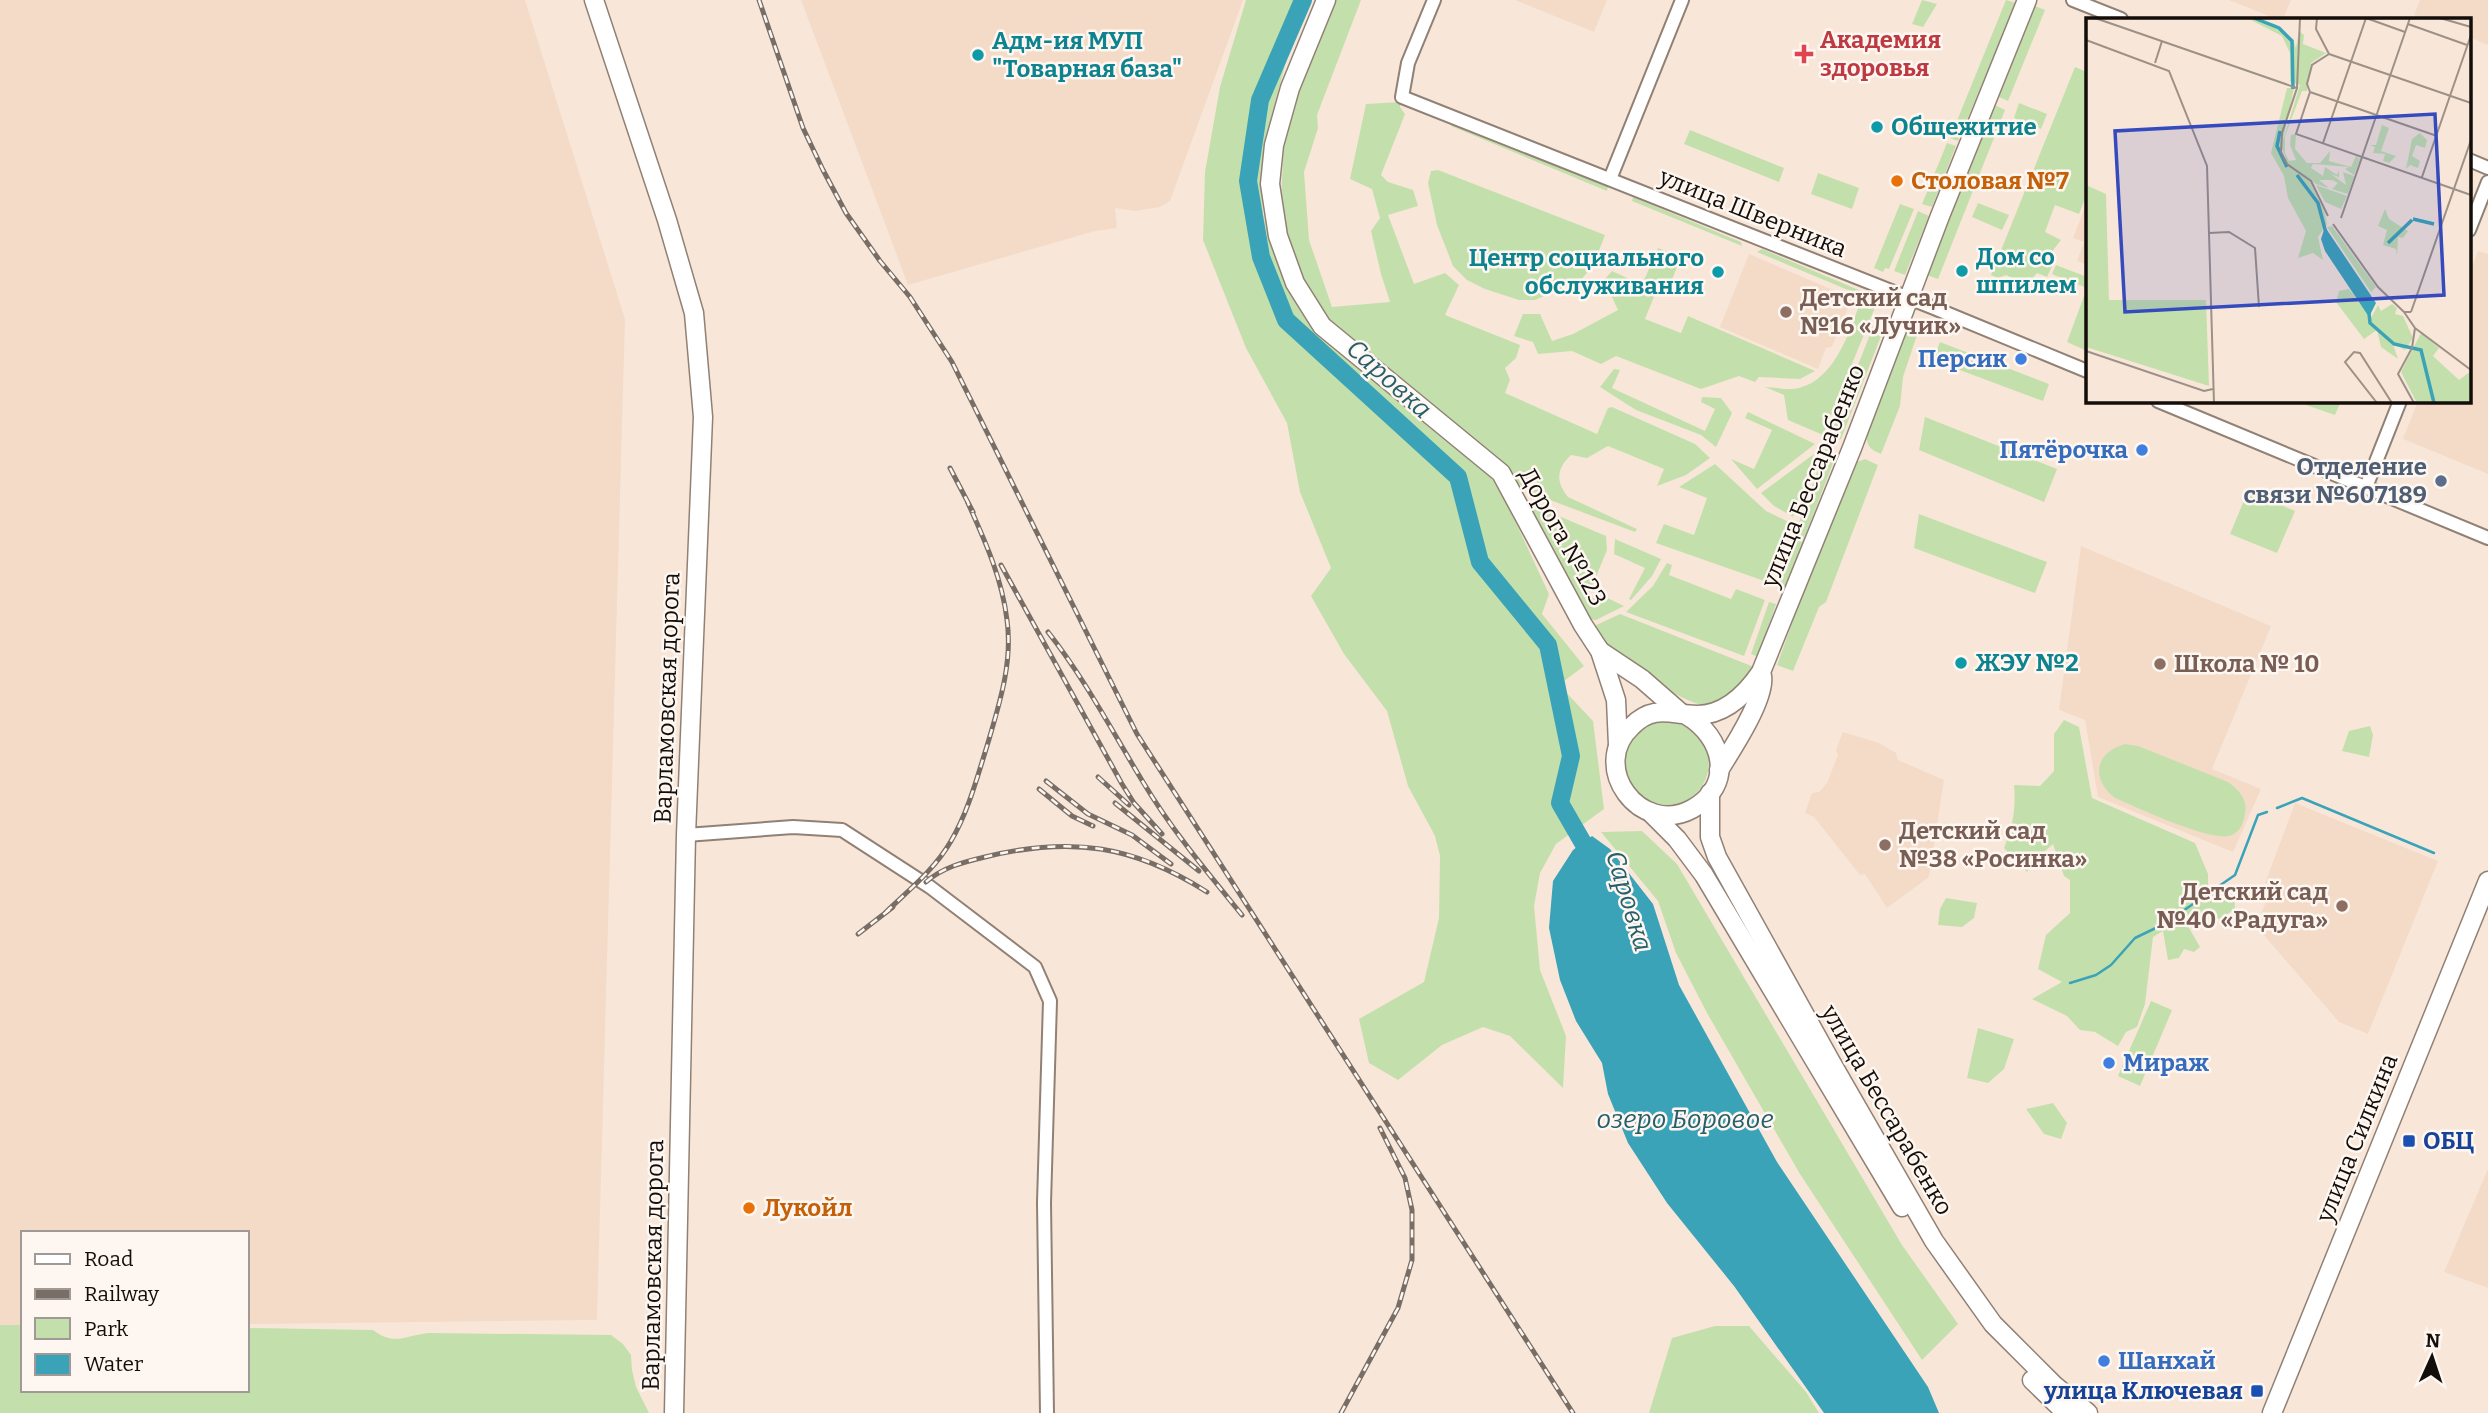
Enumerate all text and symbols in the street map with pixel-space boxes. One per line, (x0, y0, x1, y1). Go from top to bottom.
inset map (2086, 18, 2470, 402)
place label: Академия здоровья (1820, 26, 1941, 82)
place label: Адм-ия МУП "Товарная база" (992, 27, 1182, 83)
marker: Академия здоровья (1794, 44, 1814, 64)
marker: Адм-ия МУП "Товарная база" (970, 47, 986, 63)
place label: Общежитие (1891, 113, 2037, 141)
marker: Общежитие (1869, 119, 1885, 135)
street label: улица Шверника (1654, 162, 1851, 263)
place label: Столовая №7 (1911, 167, 2069, 195)
marker: Столовая №7 (1889, 173, 1905, 189)
place label: Дом со шпилем (1976, 243, 2077, 299)
place label: Центр социального обслуживания (1469, 244, 1704, 300)
marker: Дом со шпилем (1954, 263, 1970, 279)
marker: Центр социального обслуживания (1710, 264, 1726, 280)
place label: Детский сад №16 «Лучик» (1800, 284, 1961, 340)
marker: Детский сад №16 «Лучик» (1778, 304, 1794, 320)
water label: Саровка (1340, 333, 1438, 425)
place label: Персик (1918, 345, 2007, 373)
marker: Персик (2013, 351, 2029, 367)
street label: улица Бессарабенко (1755, 360, 1871, 592)
place label: Пятёрочка (1999, 436, 2129, 464)
marker: Пятёрочка (2134, 442, 2150, 458)
place label: Отделение связи №607189 (2243, 453, 2427, 509)
street label: Дорога №123 (1514, 463, 1612, 611)
marker: Отделение связи №607189 (2433, 473, 2449, 489)
street label: Варламовская дорога (649, 572, 685, 824)
place label: ЖЭУ №2 (1975, 649, 2079, 677)
place label: Школа № 10 (2174, 650, 2320, 678)
marker: ЖЭУ №2 (1953, 655, 1969, 671)
marker: Школа № 10 (2152, 656, 2168, 672)
place label: Детский сад №38 «Росинка» (1899, 817, 2087, 873)
marker: Детский сад №38 «Росинка» (1877, 837, 1893, 853)
water label: Саровка (1599, 847, 1659, 955)
place label: Детский сад №40 «Радуга» (2157, 878, 2329, 934)
marker: Детский сад №40 «Радуга» (2334, 898, 2350, 914)
street label: улица Бессарабенко (1815, 999, 1959, 1220)
place label: Мираж (2123, 1049, 2209, 1077)
street label: улица Силкина (2310, 1050, 2404, 1227)
marker: Мираж (2101, 1055, 2117, 1071)
water label: озеро Боровое (1597, 1104, 1773, 1135)
place label: ОБЦ (2423, 1127, 2474, 1155)
marker: ОБЦ (2401, 1133, 2417, 1149)
street label: Варламовская дорога (637, 1139, 669, 1391)
place label: Лукойл (763, 1194, 852, 1222)
marker: Лукойл (741, 1200, 757, 1216)
legend (21, 1231, 248, 1392)
text: Road (84, 1246, 133, 1272)
text: Railway (84, 1281, 160, 1307)
text: Park (84, 1316, 128, 1342)
north arrow (2397, 1322, 2467, 1392)
text: N (2425, 1329, 2441, 1352)
place label: Шанхай (2118, 1347, 2216, 1375)
text: Water (84, 1351, 143, 1377)
marker: Шанхай (2096, 1353, 2112, 1369)
place label: улица Ключевая (2043, 1377, 2243, 1405)
marker: улица Ключевая (2249, 1383, 2265, 1399)

